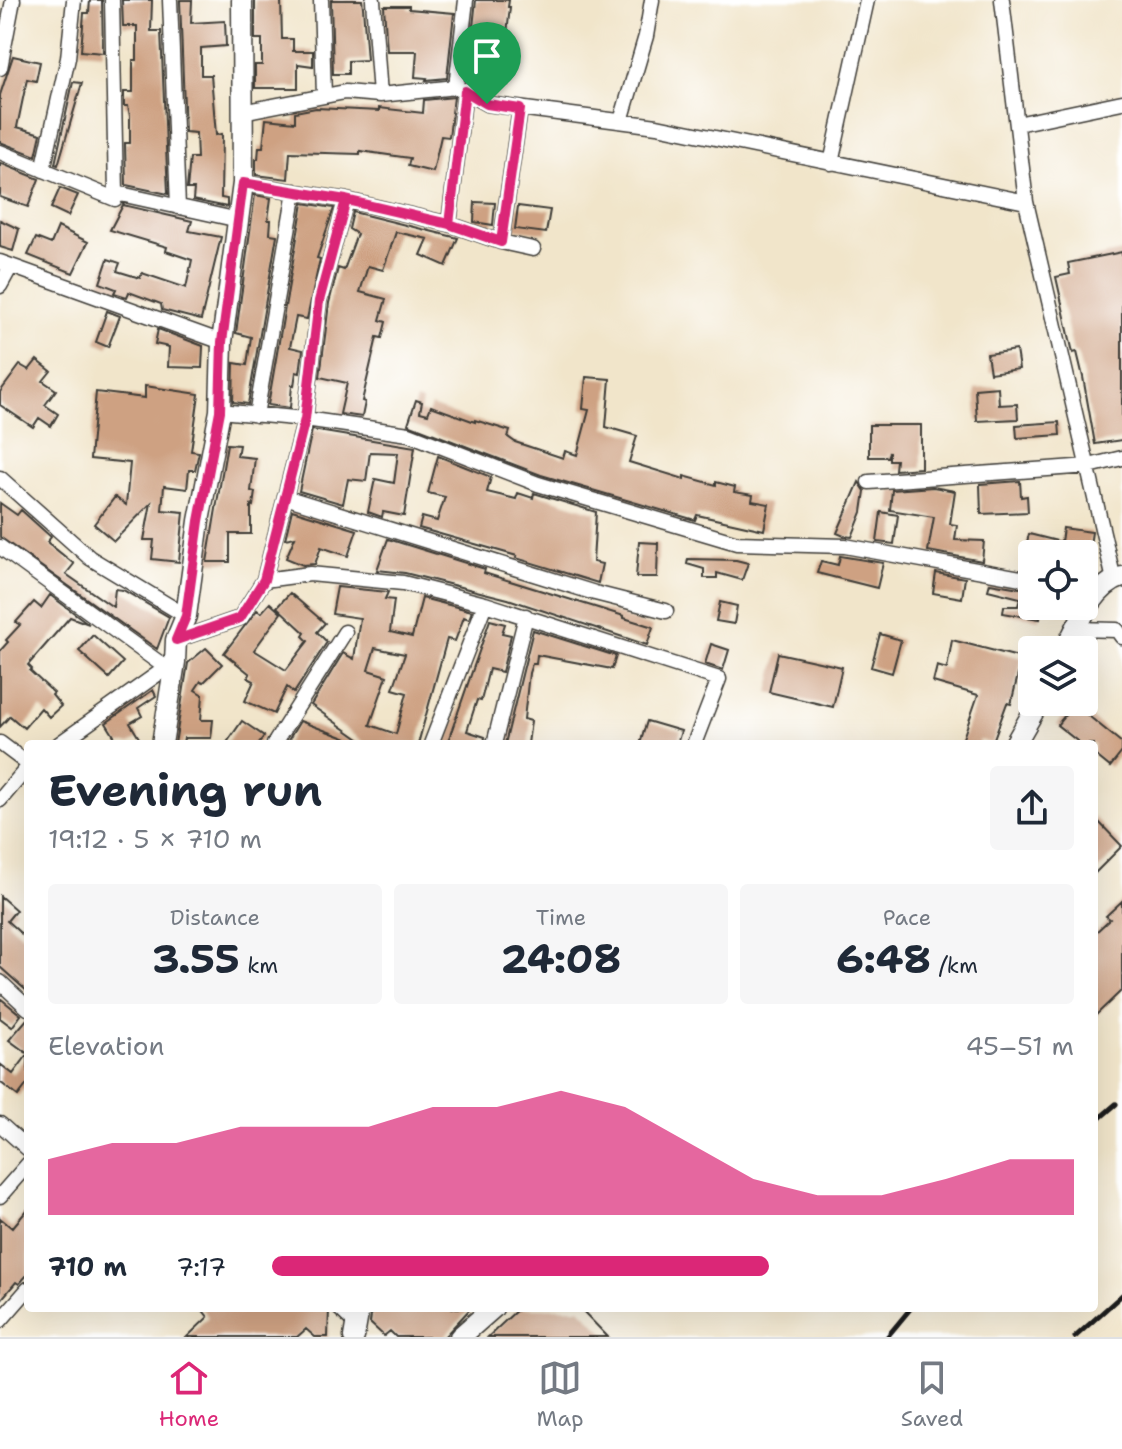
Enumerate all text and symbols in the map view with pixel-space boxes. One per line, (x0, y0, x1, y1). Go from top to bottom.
pin (453, 22, 521, 104)
icon: arrive (465, 34, 509, 78)
map controls (1018, 540, 1098, 716)
button: locate (1018, 540, 1098, 620)
button: layers (1018, 636, 1098, 716)
text: Evening run (48, 761, 322, 820)
button: share (990, 766, 1074, 850)
text: 19:12 · 5 × 710 m (48, 821, 262, 856)
text: Distance (170, 903, 260, 932)
text: Time (536, 903, 586, 932)
text: Pace (883, 903, 931, 932)
text: 3.55 (152, 932, 240, 986)
text: 24:08 (501, 932, 622, 986)
text: 6:48 (836, 932, 931, 986)
text: km (240, 951, 278, 980)
text: /km (931, 951, 978, 980)
text: Elevation (48, 1028, 164, 1063)
text: 45–51 m (965, 1028, 1074, 1063)
text: 710 m (48, 1249, 127, 1284)
text: 7:17 (176, 1249, 226, 1284)
tab: Home (159, 1356, 219, 1433)
tab: Map (536, 1356, 584, 1433)
tab: Saved (901, 1356, 963, 1433)

